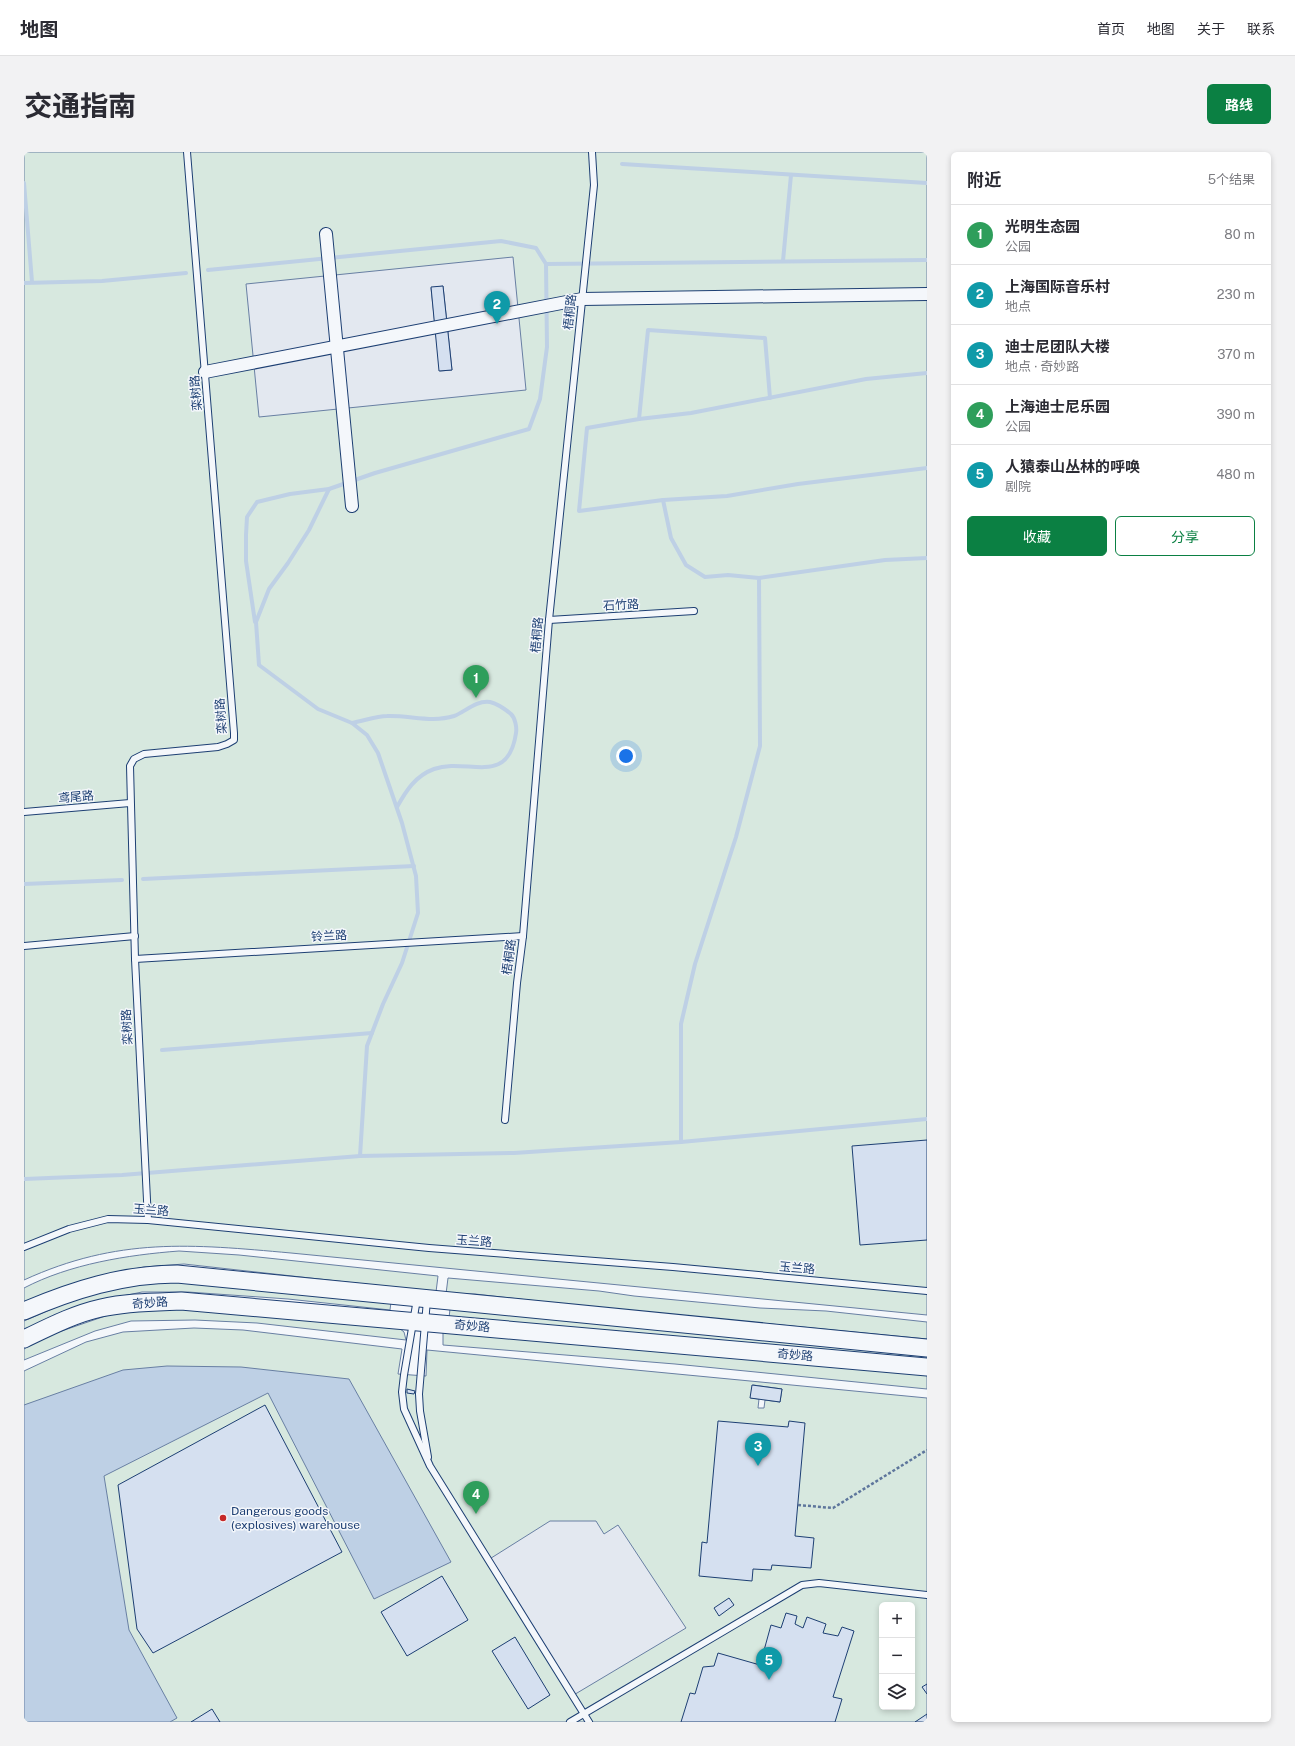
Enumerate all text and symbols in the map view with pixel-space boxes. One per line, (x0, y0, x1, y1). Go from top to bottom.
text: 地图 (20, 18, 58, 40)
text: 首页 (1097, 21, 1125, 37)
text: 地图 (1147, 21, 1175, 37)
text: 关于 (1197, 21, 1225, 37)
text: 联系 (1247, 21, 1275, 37)
button: 路线 (1207, 84, 1271, 124)
text: 交通指南 (24, 89, 136, 122)
text: 附近 (967, 170, 1001, 190)
text: 5个结果 (1208, 172, 1255, 187)
text: 光明生态园 (1005, 218, 1080, 235)
text: 1 (977, 227, 983, 242)
text: 80 m (1224, 227, 1255, 242)
text: 公园 (1005, 239, 1031, 254)
text: 上海国际音乐村 (1005, 278, 1110, 295)
text: 2 (976, 287, 984, 302)
text: 230 m (1217, 287, 1255, 302)
pin: 2 (484, 291, 510, 324)
street label: 梧桐路 (561, 293, 579, 331)
text: 地点 (1005, 299, 1031, 314)
text: 迪士尼团队大楼 (1005, 338, 1110, 355)
text: 3 (976, 347, 984, 362)
text: 370 m (1217, 347, 1255, 362)
text: 地点 · 奇妙路 (1005, 359, 1079, 374)
street label: 栾树路 (187, 374, 205, 412)
text: 上海迪士尼乐园 (1005, 398, 1110, 415)
text: 4 (976, 407, 984, 422)
text: 390 m (1217, 407, 1255, 422)
text: 公园 (1005, 419, 1031, 434)
text: 人猿泰山丛林的呼唤 (1005, 458, 1140, 475)
text: 5 (976, 467, 984, 482)
text: 480 m (1216, 467, 1255, 482)
text: 剧院 (1005, 479, 1031, 494)
button: 收藏 (967, 516, 1107, 556)
button: 分享 (1115, 516, 1255, 556)
street label: 石竹路 (603, 597, 639, 613)
street label: 梧桐路 (528, 616, 546, 654)
pin: 1 (463, 665, 489, 698)
street label: 栾树路 (213, 698, 229, 734)
your location (616, 746, 636, 766)
street label: 鸢尾路 (57, 788, 95, 806)
street label: 铃兰路 (311, 928, 347, 944)
street label: 梧桐路 (500, 938, 518, 976)
street label: 栾树路 (119, 1009, 135, 1045)
street label: 玉兰路 (133, 1202, 169, 1218)
street label: 玉兰路 (456, 1233, 492, 1249)
street label: 玉兰路 (778, 1259, 816, 1277)
street label: 奇妙路 (132, 1295, 168, 1311)
street label: 奇妙路 (453, 1317, 491, 1335)
street label: 奇妙路 (776, 1346, 814, 1364)
pin: 3 (745, 1433, 771, 1466)
pin: 4 (463, 1481, 489, 1514)
place label: Dangerous goods (explosives) warehouse (231, 1504, 360, 1532)
marker: Dangerous goods (explosives) warehouse (218, 1513, 228, 1523)
map controls (879, 1602, 915, 1710)
button: + (879, 1602, 915, 1638)
button: − (879, 1638, 915, 1674)
pin: 5 (756, 1647, 782, 1680)
button: layers (879, 1674, 915, 1710)

